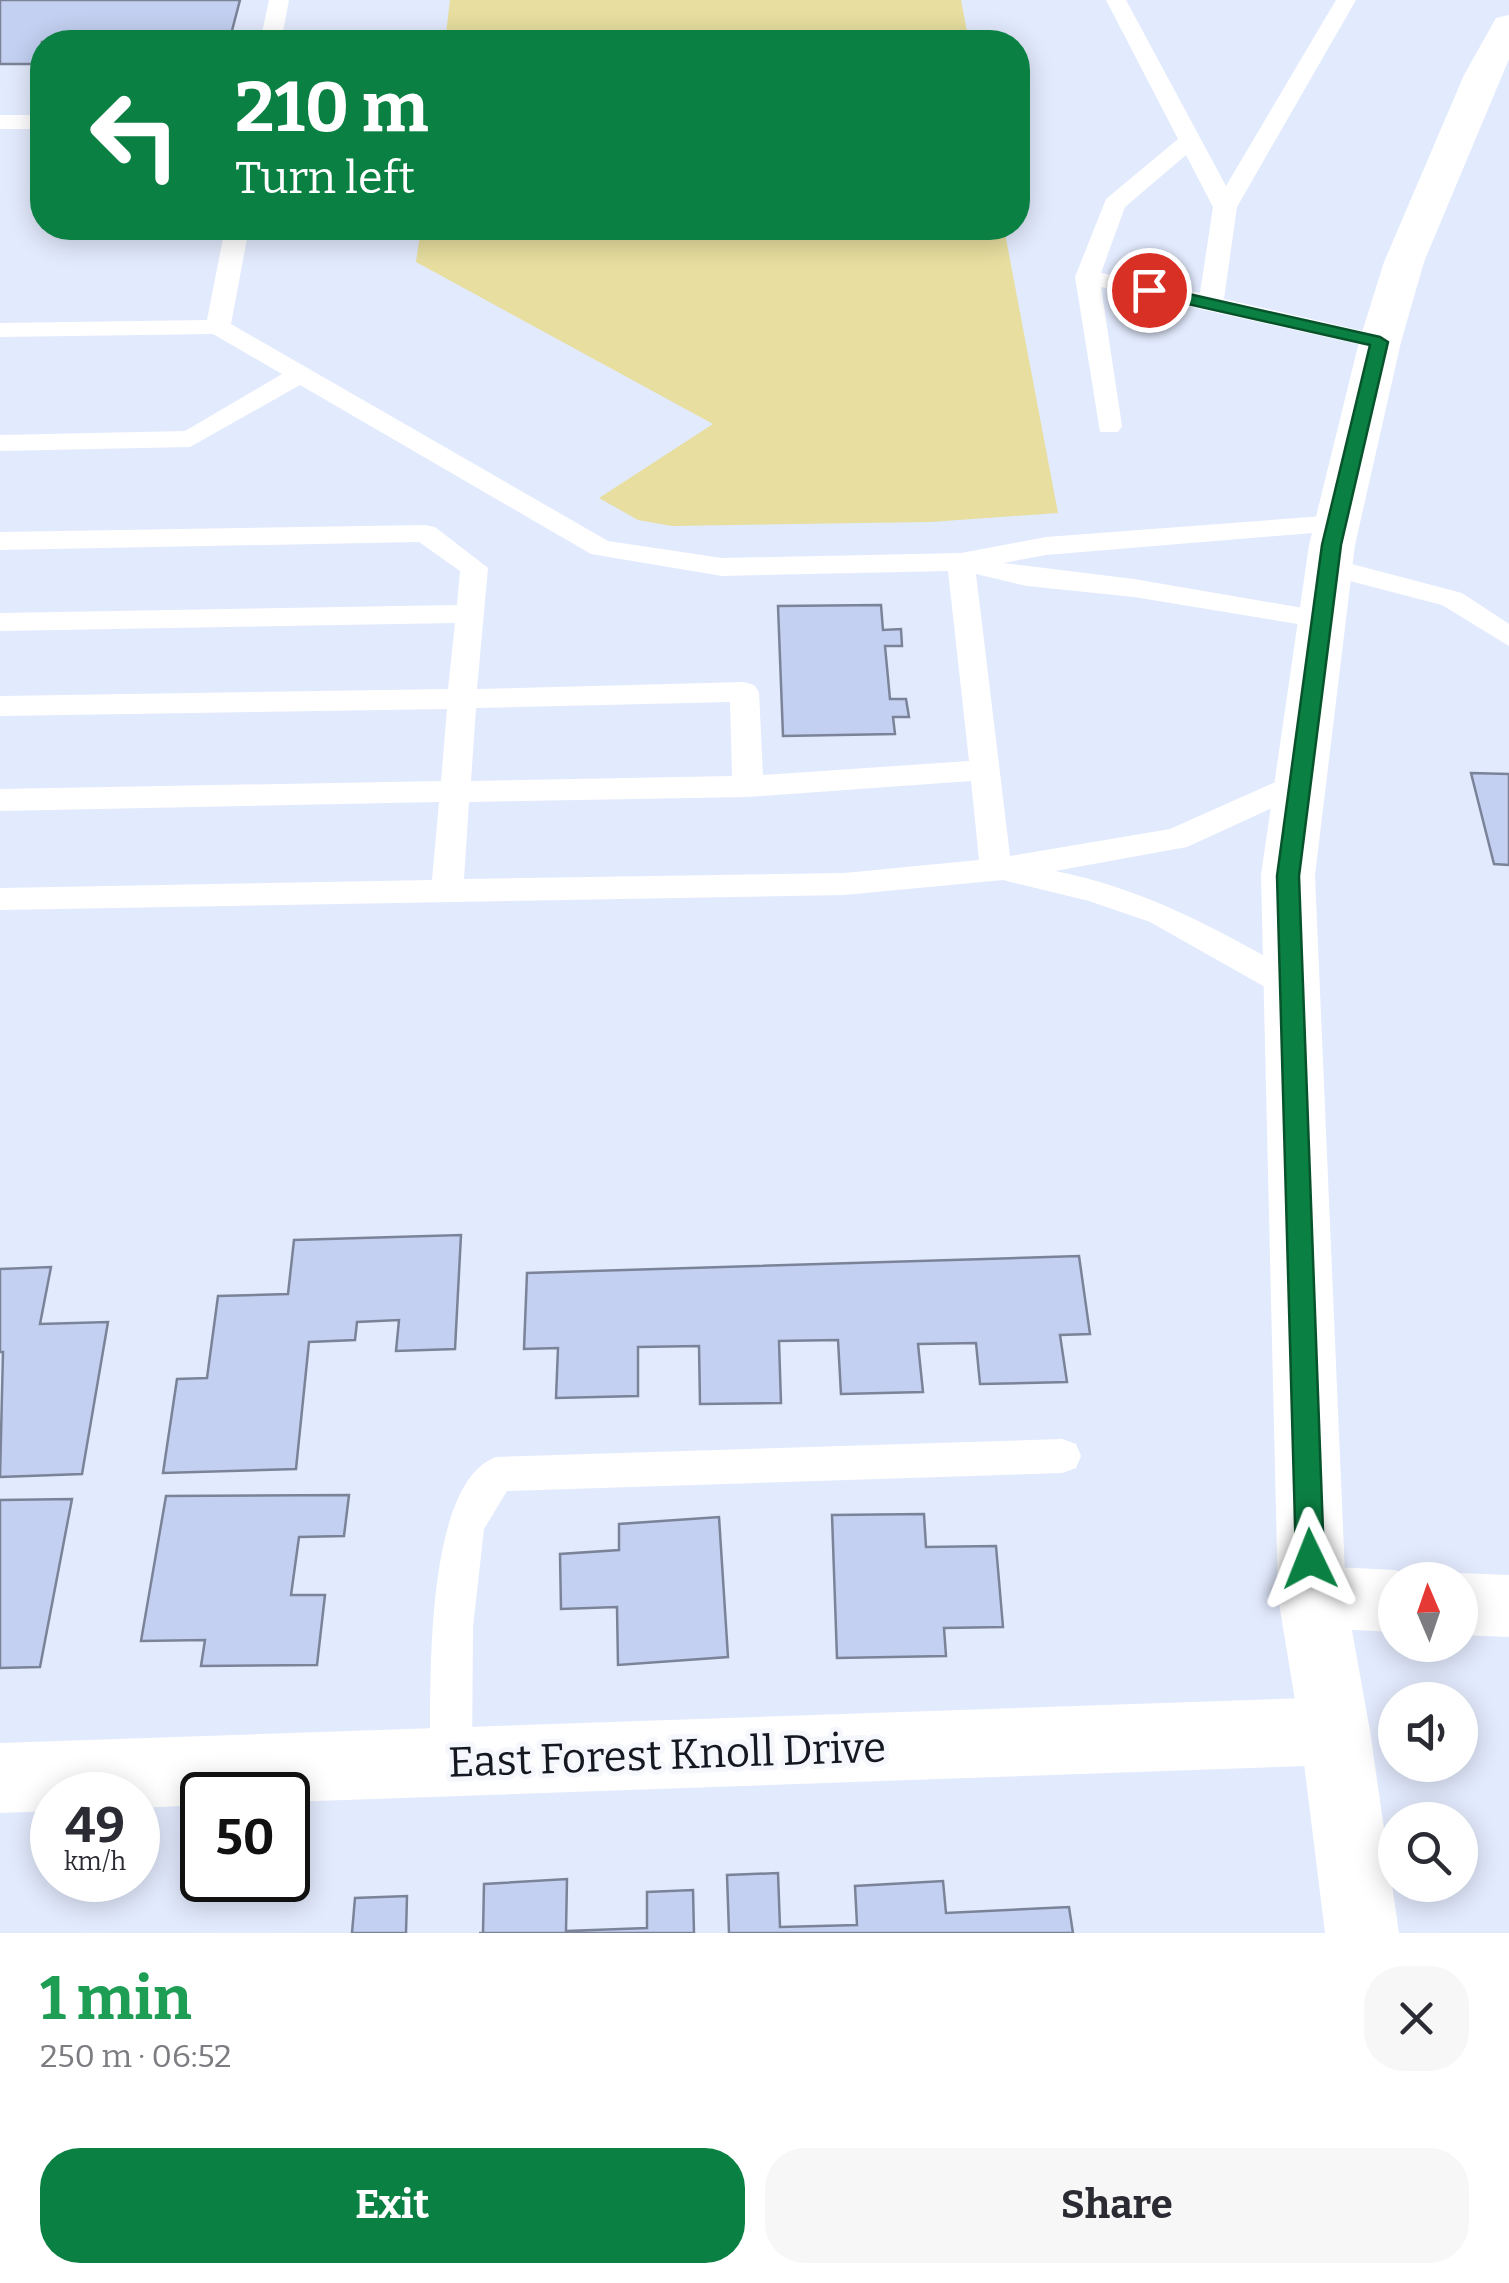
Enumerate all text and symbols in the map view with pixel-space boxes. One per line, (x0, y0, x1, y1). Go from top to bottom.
text: 210 m (235, 66, 428, 150)
icon: left (70, 70, 200, 200)
text: Turn left (235, 151, 415, 205)
pin (1107, 248, 1192, 333)
icon: arrive (1122, 263, 1177, 318)
position arrow (1258, 1507, 1362, 1611)
north arrow (1378, 1562, 1478, 1662)
map controls (1378, 1562, 1478, 1902)
button: sound (1378, 1682, 1478, 1782)
street label: East Forest Knoll Drive (447, 1722, 887, 1788)
speed limit sign: 50 (180, 1772, 310, 1902)
text: 49 (65, 1795, 125, 1855)
button: search (1378, 1802, 1478, 1902)
text: km/h (64, 1847, 126, 1877)
text: 1 min (40, 1963, 192, 2035)
button: close (1364, 1966, 1469, 2071)
text: 250 m · 06:52 (40, 2037, 232, 2075)
button: Exit (40, 2148, 745, 2263)
button: Share (765, 2148, 1469, 2263)

